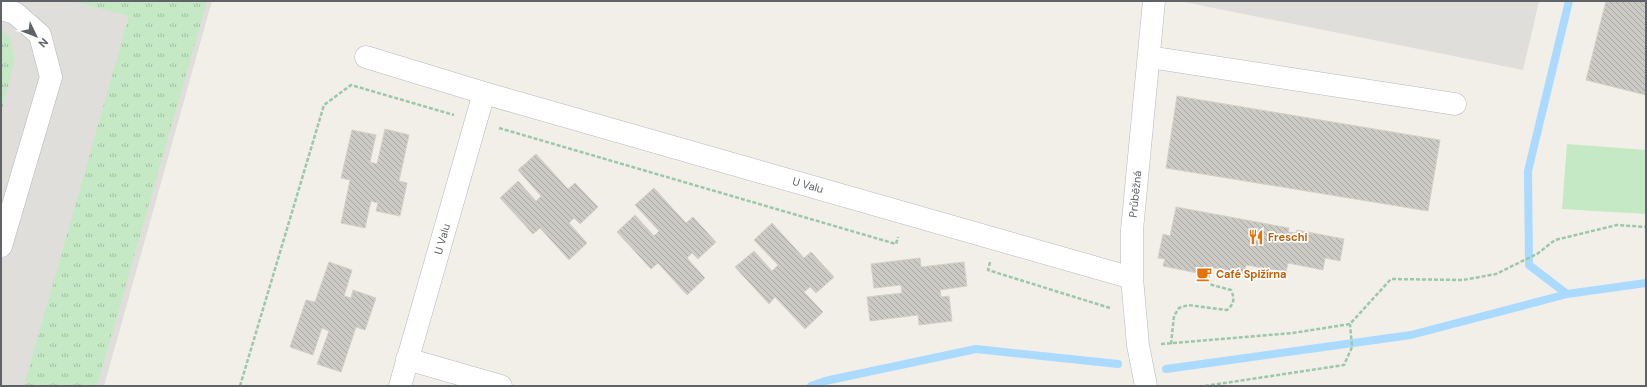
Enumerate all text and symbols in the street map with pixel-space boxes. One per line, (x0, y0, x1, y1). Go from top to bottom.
north arrow (16, 16, 56, 56)
text: N (35, 35, 51, 51)
street label: Průběžná (1126, 170, 1144, 218)
street label: U Valu (791, 174, 825, 196)
street label: U Valu (431, 222, 453, 256)
restaurant icon: Freschi (1247, 228, 1265, 246)
place label: Freschi (1268, 230, 1308, 244)
cafe icon: Café Spižírna (1195, 265, 1213, 283)
place label: Café Spižírna (1216, 267, 1287, 281)

